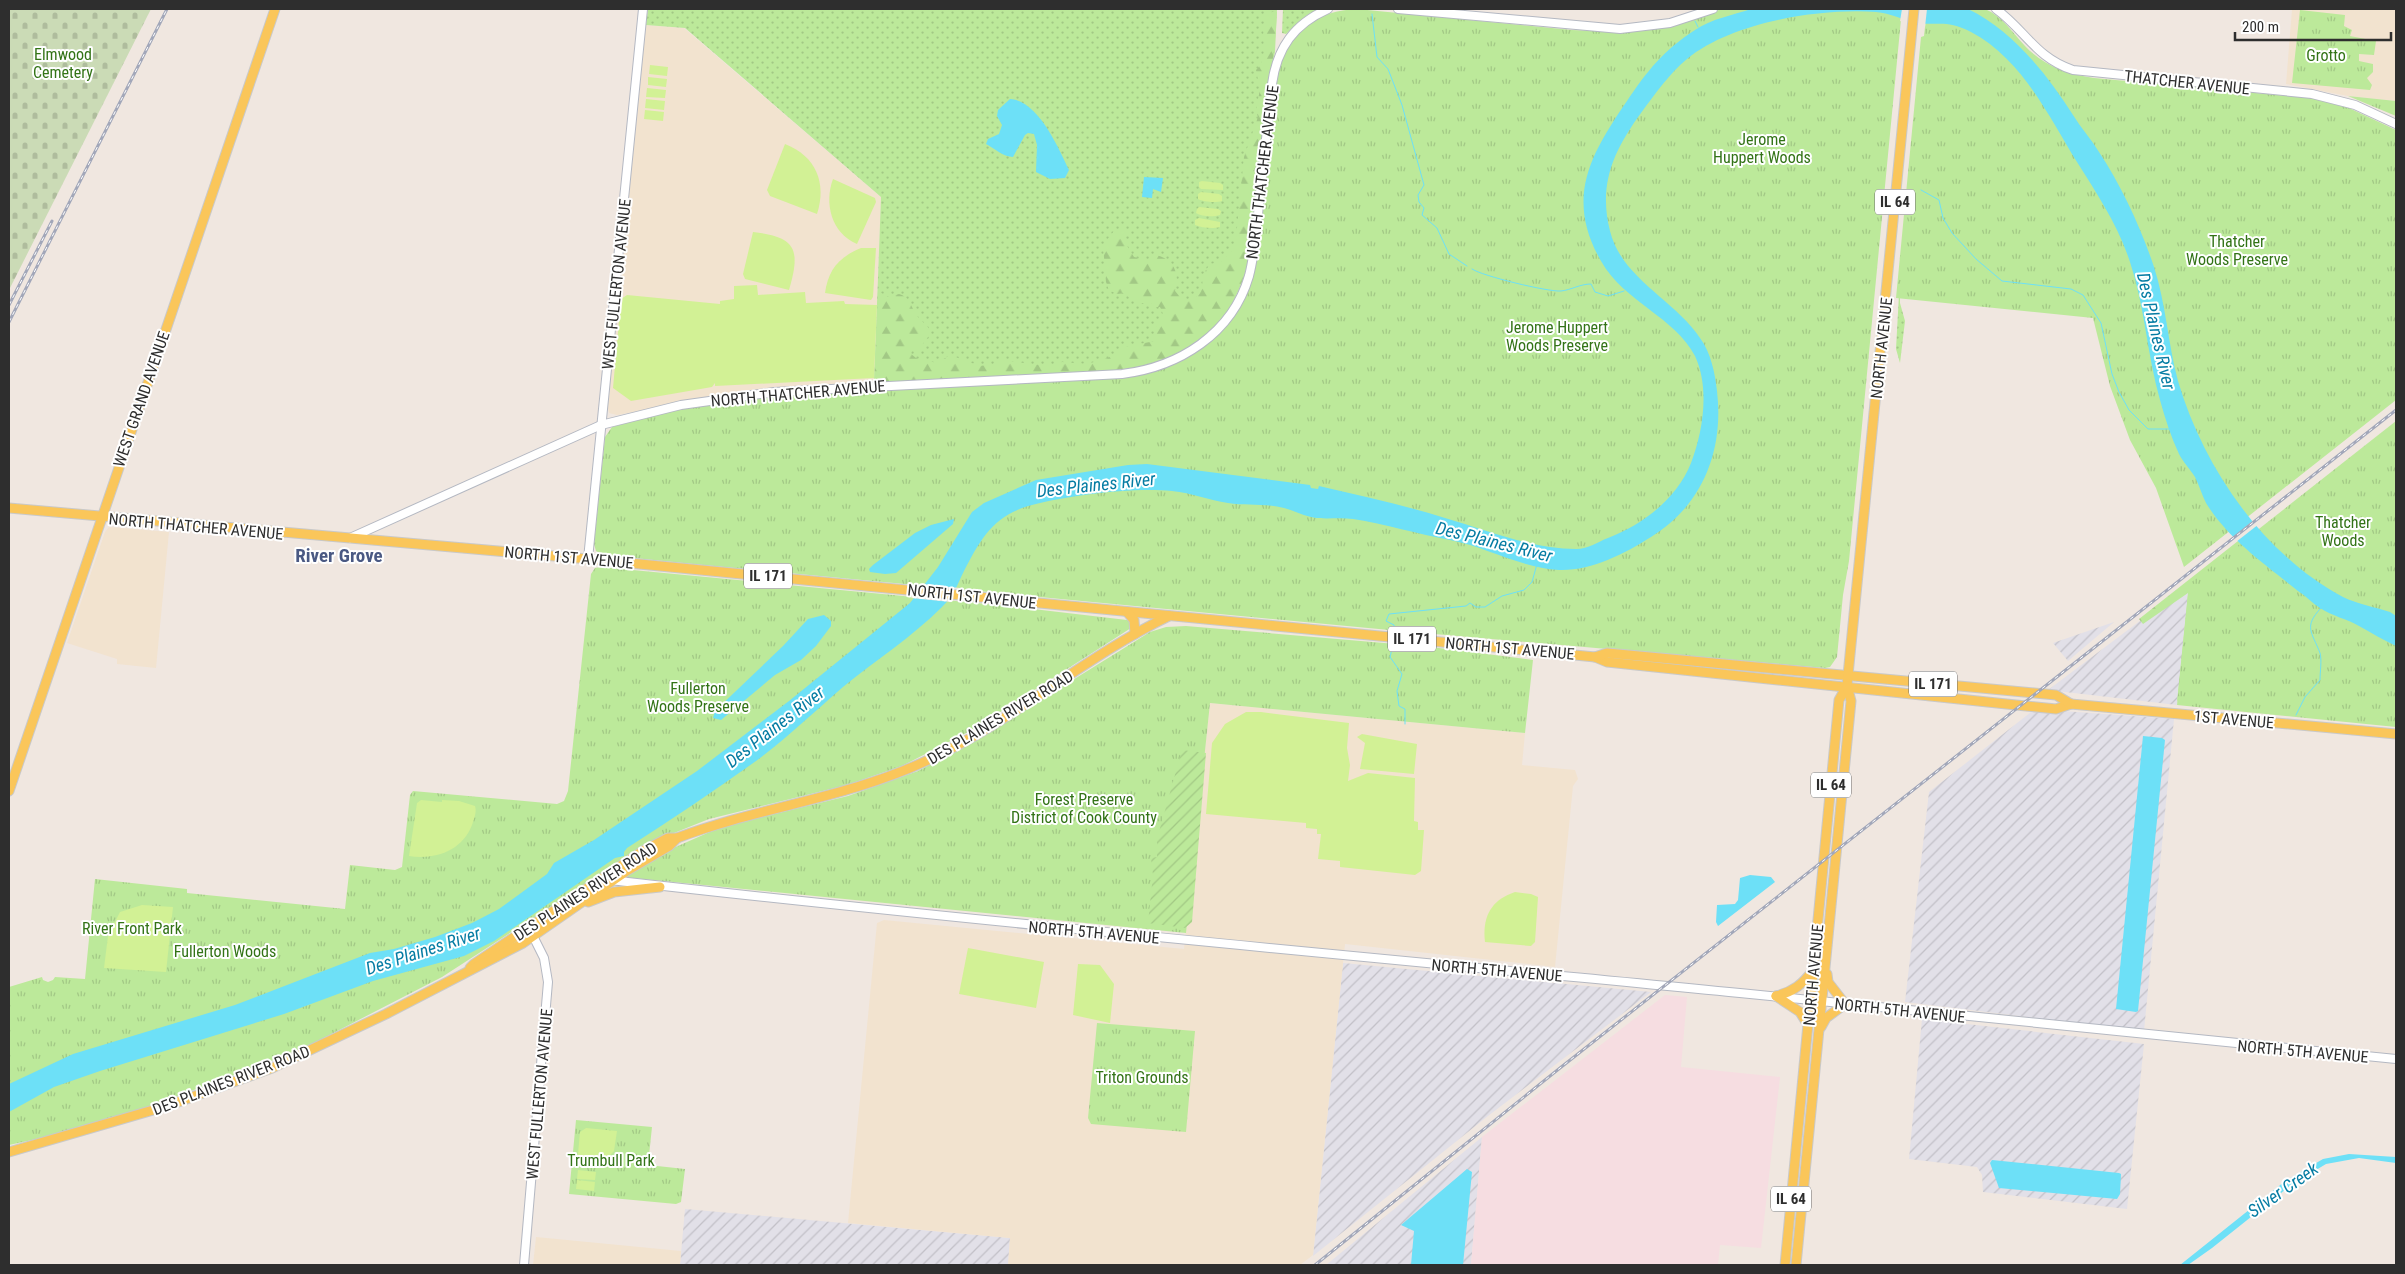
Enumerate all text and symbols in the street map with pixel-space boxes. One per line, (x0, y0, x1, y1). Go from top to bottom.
scale bar (2235, 10, 2391, 42)
text: 200 m (2242, 18, 2279, 36)
park label: Elmwood Cemetery (33, 45, 93, 82)
park label: Grotto (2306, 46, 2346, 65)
street label: THATCHER AVENUE (2123, 66, 2251, 99)
street label: NORTH THATCHER AVENUE (1242, 84, 1283, 260)
park label: Jerome Huppert Woods (1713, 130, 1811, 167)
road number: IL 64 (1875, 190, 1915, 214)
street label: WEST FULLERTON AVENUE (598, 198, 635, 370)
park label: Thatcher Woods Preserve (2186, 232, 2288, 269)
water label: Des Plaines River (2133, 271, 2180, 392)
street label: NORTH AVENUE (1867, 296, 1896, 400)
park label: Jerome Huppert Woods Preserve (1506, 318, 1608, 355)
street label: WEST GRAND AVENUE (109, 329, 174, 470)
street label: NORTH THATCHER AVENUE (710, 376, 886, 411)
water label: Des Plaines River (1036, 468, 1157, 501)
street label: NORTH THATCHER AVENUE (108, 509, 284, 544)
park label: Thatcher Woods (2315, 513, 2371, 550)
water label: Des Plaines River (1434, 517, 1555, 566)
street label: NORTH 1ST AVENUE (504, 542, 634, 573)
district label: River Grove (295, 544, 383, 567)
road number: IL 171 (744, 564, 792, 588)
street label: NORTH 1ST AVENUE (907, 580, 1037, 613)
road number: IL 171 (1388, 626, 1436, 652)
street label: NORTH 1ST AVENUE (1445, 633, 1575, 664)
street label: DES PLAINES RIVER ROAD (924, 666, 1077, 768)
road number: IL 171 (1909, 672, 1957, 696)
park label: Fullerton Woods Preserve (647, 679, 749, 716)
water label: Des Plaines River (721, 681, 829, 772)
street label: 1ST AVENUE (2193, 707, 2275, 732)
road number: IL 64 (1811, 772, 1851, 798)
park label: Forest Preserve District of Cook County (1011, 790, 1157, 827)
street label: DES PLAINES RIVER ROAD (510, 838, 660, 945)
street label: NORTH 5TH AVENUE (1028, 917, 1160, 948)
park label: River Front Park (82, 919, 183, 938)
water label: Des Plaines River (363, 922, 483, 979)
street label: NORTH AVENUE (1800, 924, 1827, 1026)
park label: Fullerton Woods (174, 942, 276, 961)
street label: NORTH 5TH AVENUE (1431, 955, 1563, 986)
street label: NORTH 5TH AVENUE (1834, 994, 1966, 1027)
street label: WEST FULLERTON AVENUE (523, 1008, 556, 1180)
street label: NORTH 5TH AVENUE (2237, 1036, 2369, 1067)
street label: DES PLAINES RIVER ROAD (150, 1042, 312, 1119)
park label: Triton Grounds (1095, 1068, 1189, 1087)
park label: Trumbull Park (567, 1151, 656, 1170)
water label: Silver Creek (2243, 1157, 2323, 1222)
road number: IL 64 (1771, 1186, 1811, 1212)

